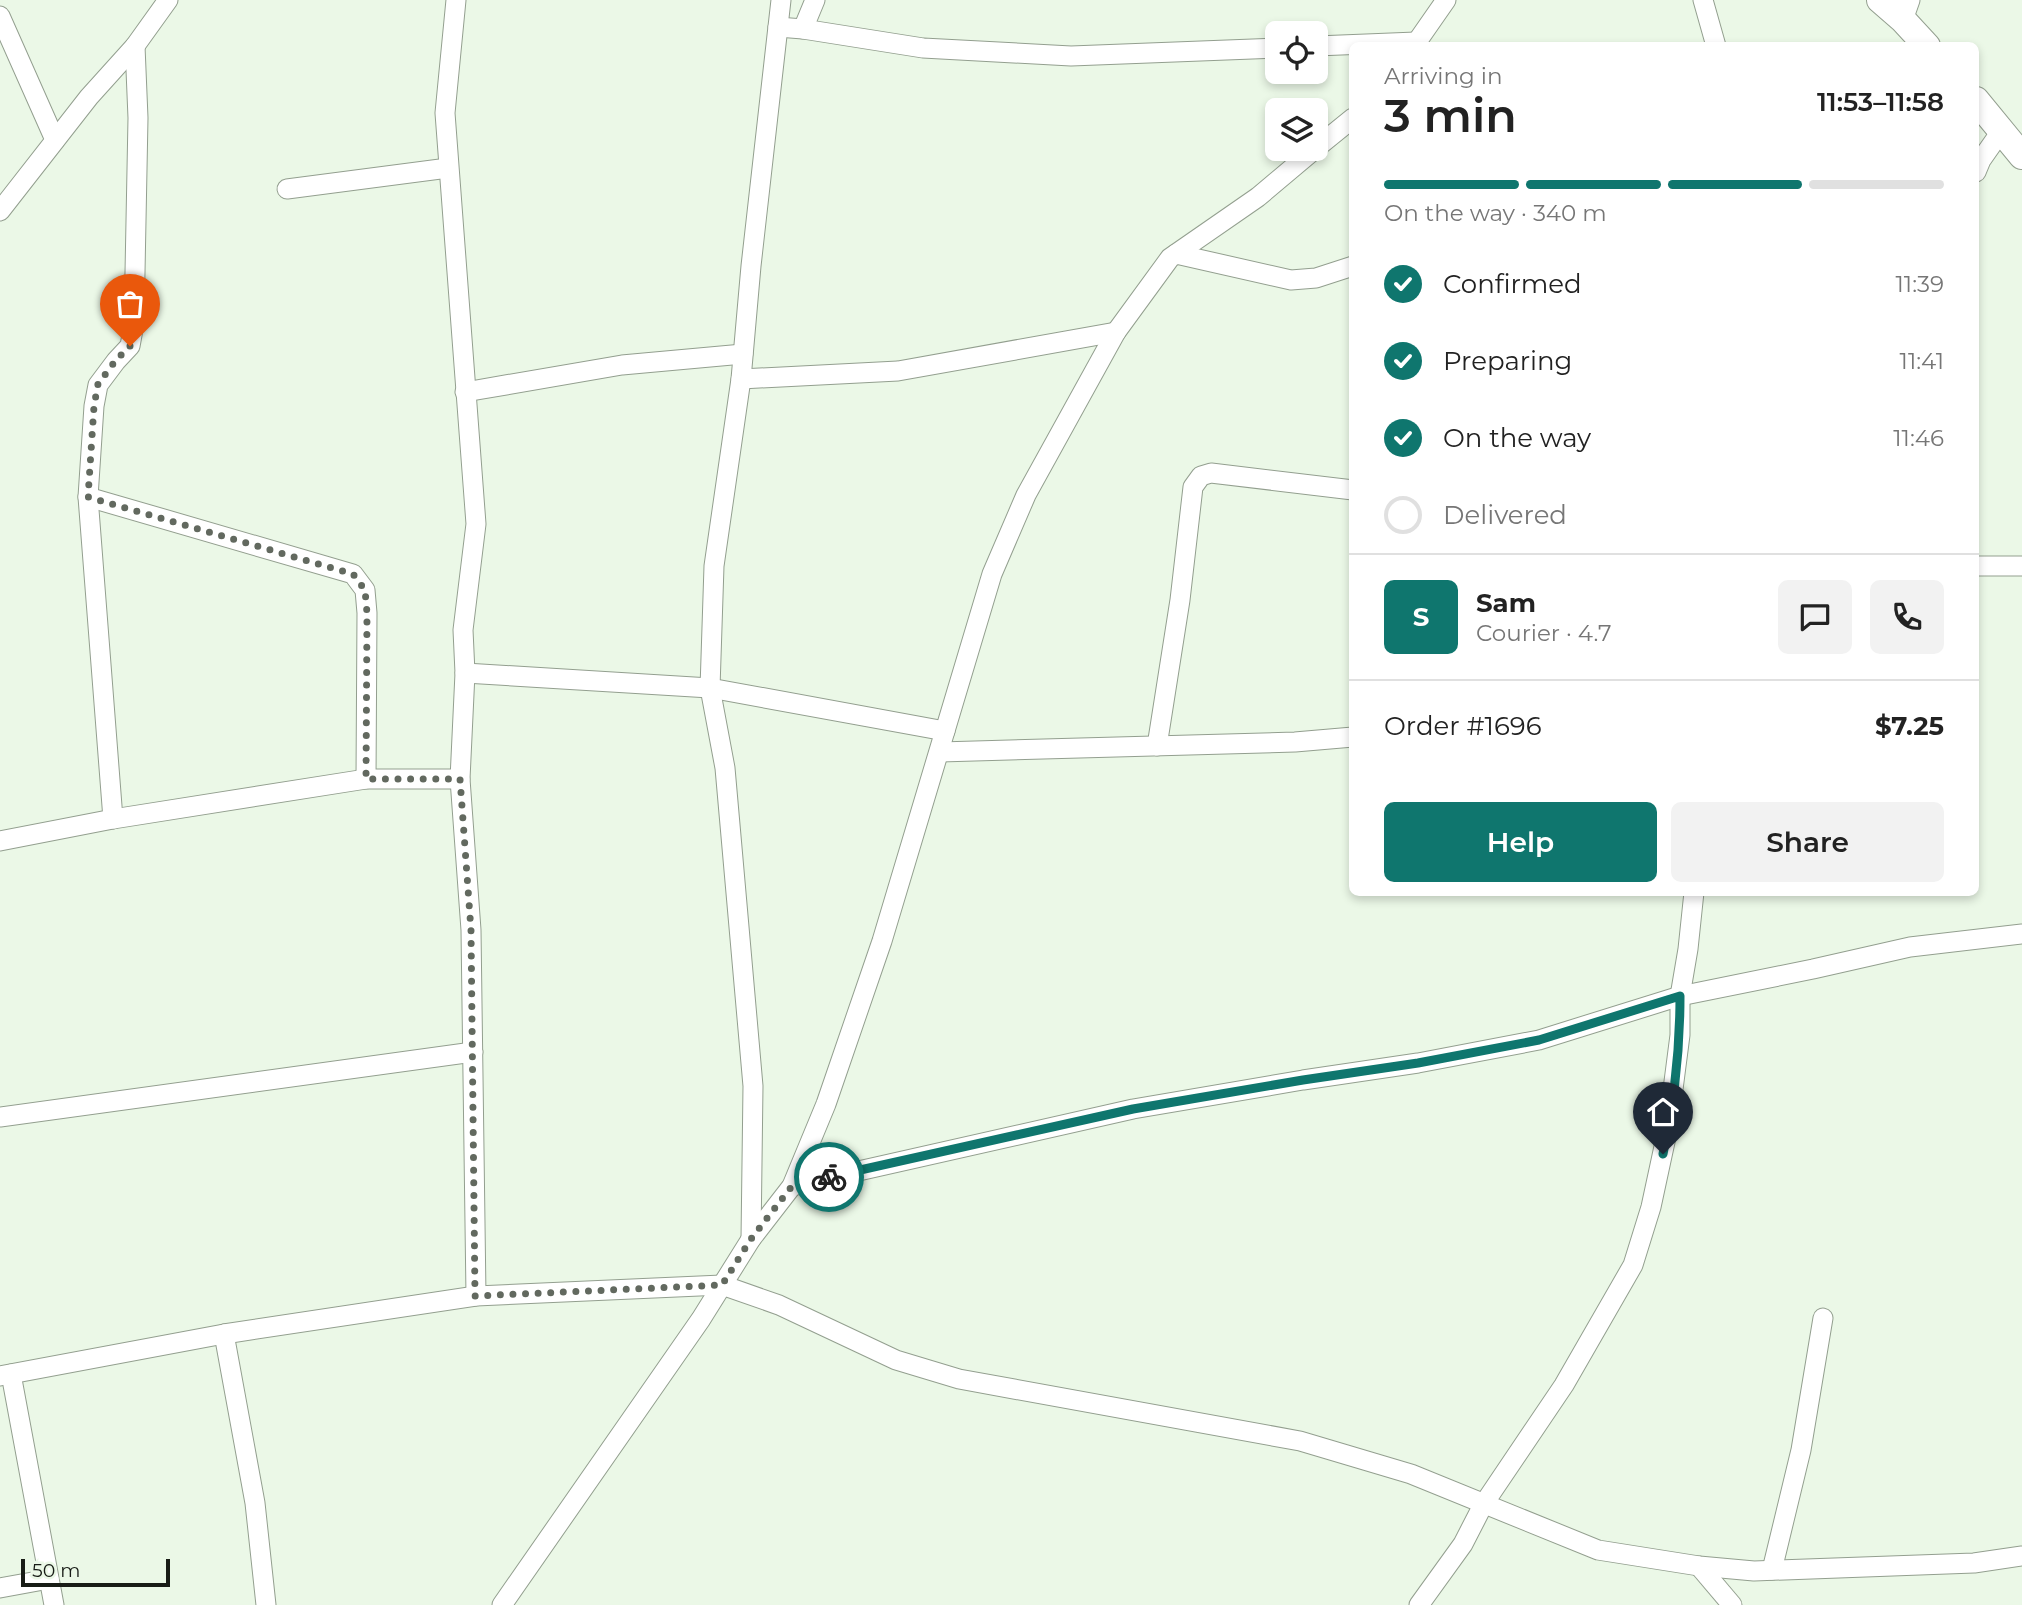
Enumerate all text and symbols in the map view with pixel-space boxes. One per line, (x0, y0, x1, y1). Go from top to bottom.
map controls (1265, 21, 1328, 161)
button: locate (1265, 21, 1328, 84)
text: Arriving in (1384, 62, 1503, 90)
text: 11:53–11:58 (1817, 86, 1944, 118)
text: 3 min (1384, 87, 1517, 144)
button: layers (1265, 98, 1328, 161)
text: On the way · 340 m (1384, 199, 1607, 227)
icon: check (1384, 265, 1422, 303)
text: Confirmed (1443, 268, 1582, 300)
text: 11:39 (1896, 270, 1944, 298)
pin (100, 274, 160, 346)
icon: bag (111, 285, 149, 323)
icon: check (1384, 342, 1422, 380)
text: Preparing (1443, 345, 1572, 377)
text: 11:41 (1900, 347, 1944, 375)
icon: check (1384, 419, 1422, 457)
text: On the way (1443, 422, 1591, 454)
text: 11:46 (1893, 424, 1944, 452)
text: Delivered (1443, 499, 1567, 531)
button: chat (1778, 580, 1852, 654)
button: phone (1870, 580, 1944, 654)
text: Sam (1476, 587, 1536, 619)
text: S (1413, 601, 1429, 633)
text: Courier · 4.7 (1476, 619, 1612, 647)
text: Order #1696 (1384, 710, 1541, 742)
text: $7.25 (1875, 710, 1944, 742)
button: Help (1384, 802, 1657, 882)
button: Share (1671, 802, 1944, 882)
pin (1633, 1082, 1693, 1154)
icon: home (1644, 1093, 1682, 1131)
courier (794, 1142, 864, 1212)
icon: bike (810, 1158, 848, 1196)
scale bar (21, 1556, 170, 1588)
text: 50 m (32, 1559, 80, 1582)

